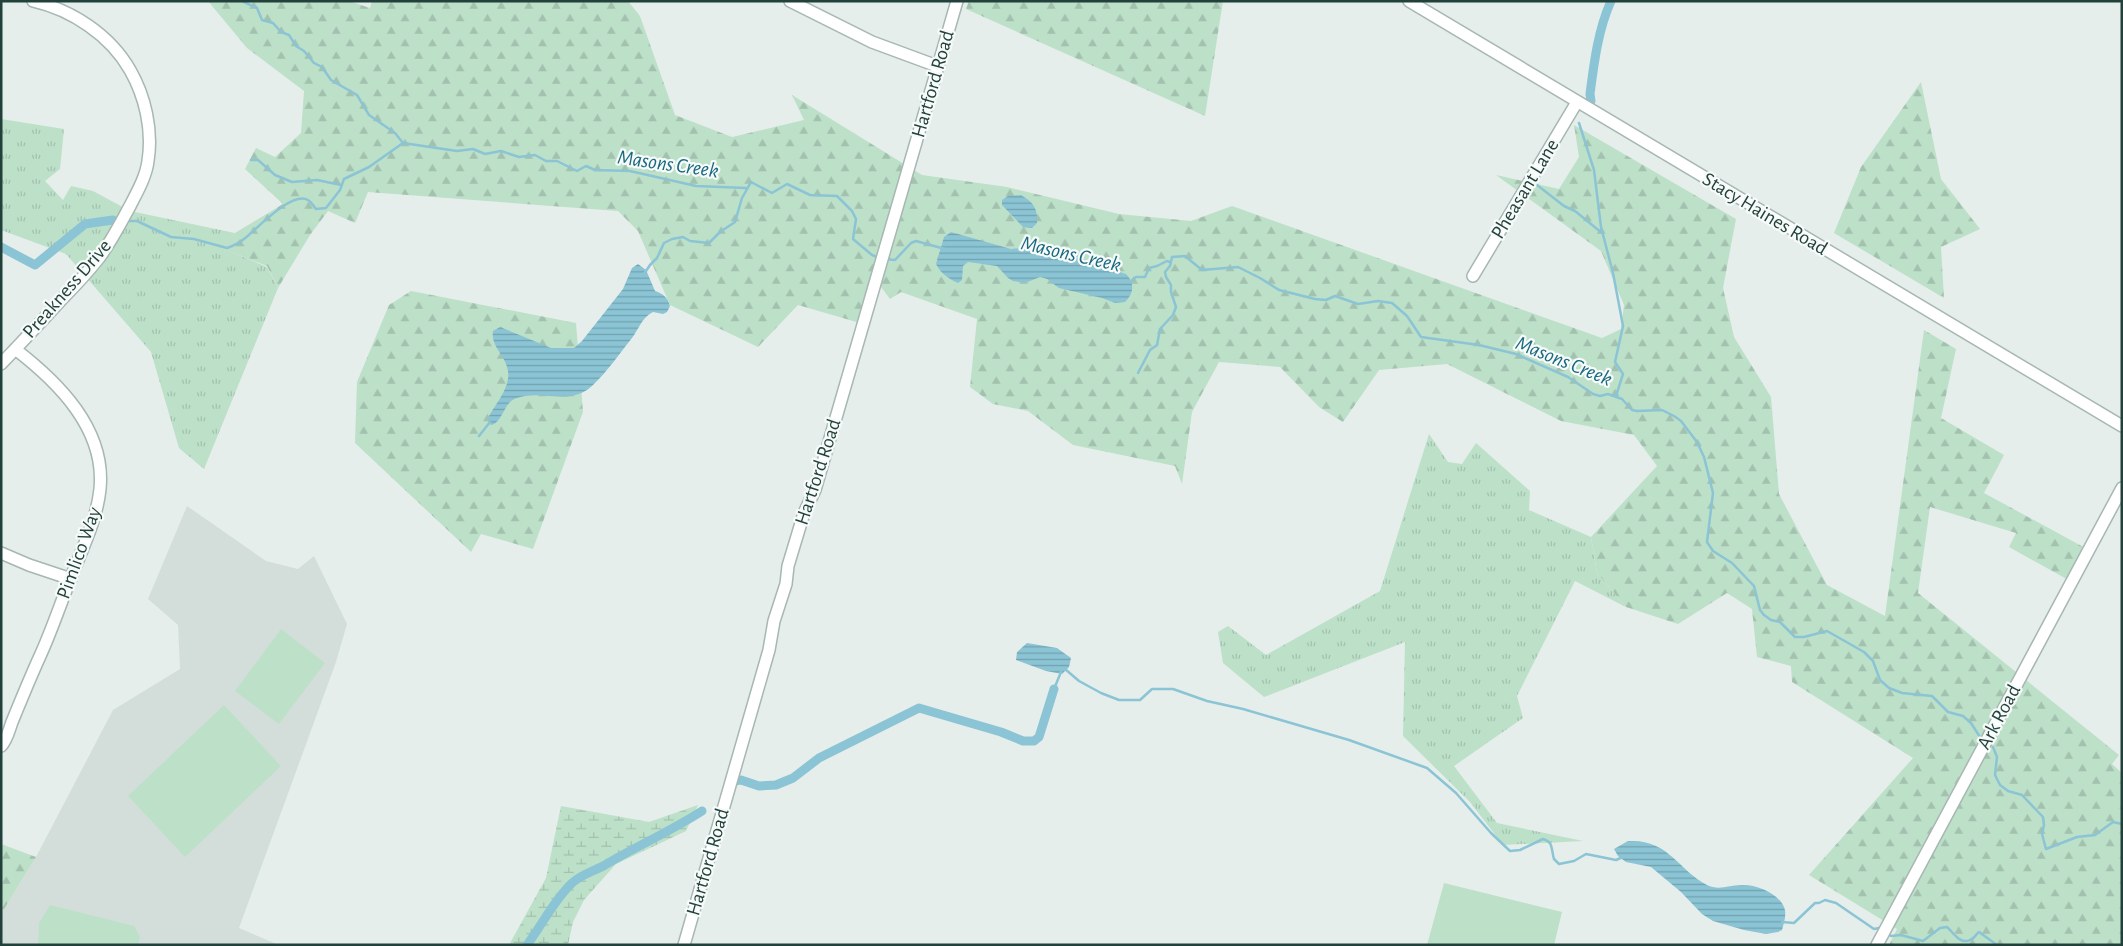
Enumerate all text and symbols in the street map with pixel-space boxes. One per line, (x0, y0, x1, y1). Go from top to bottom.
street label: Hartford Road (908, 28, 958, 140)
street label: Pheasant Lane (1487, 136, 1563, 242)
water label: Masons Creek (616, 147, 720, 182)
street label: Stacy Haines Road (1699, 169, 1831, 259)
water label: Masons Creek (1019, 232, 1123, 276)
street label: Preakness Drive (19, 236, 115, 342)
water label: Masons Creek (1513, 332, 1615, 390)
street label: Hartford Road (791, 416, 845, 528)
street label: Pimlico Way (53, 504, 105, 602)
street label: Ark Road (1974, 681, 2024, 753)
street label: Hartford Road (683, 806, 733, 918)

